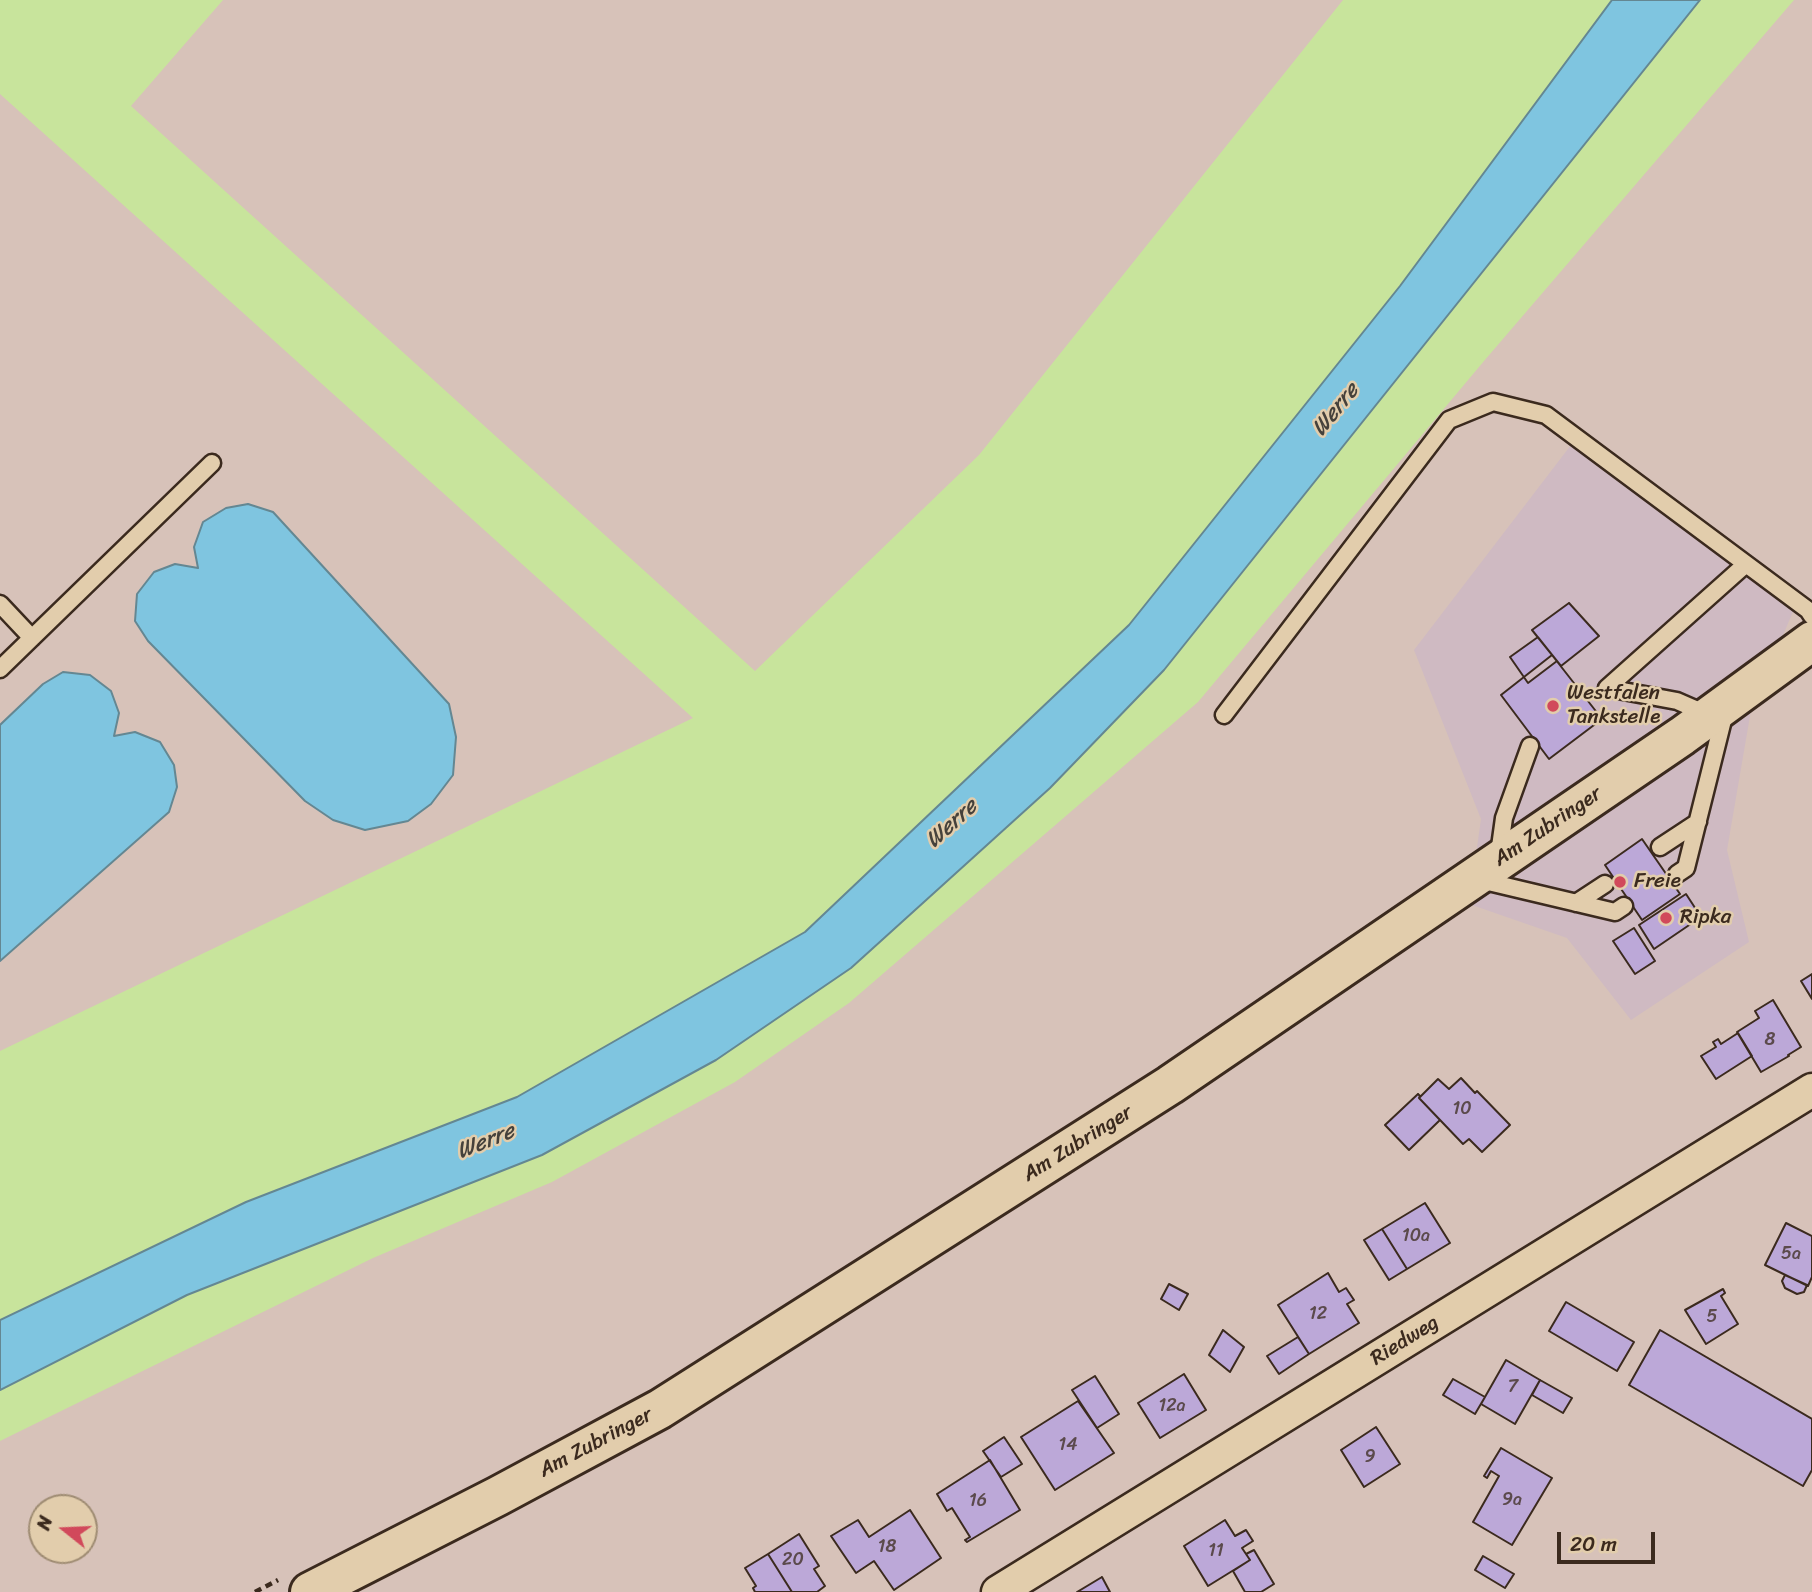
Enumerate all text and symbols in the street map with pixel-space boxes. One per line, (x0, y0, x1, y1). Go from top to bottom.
water label: Werre (1306, 378, 1366, 442)
place label: Westfalen Tankstelle (1567, 681, 1660, 731)
marker: Westfalen Tankstelle (1545, 698, 1561, 714)
street label: Am Zubringer (1489, 782, 1607, 872)
water label: Werre (920, 794, 984, 854)
place label: Freie (1634, 869, 1681, 895)
marker: Freie (1612, 874, 1628, 890)
place label: Ripka (1680, 905, 1731, 931)
marker: Ripka (1658, 910, 1674, 926)
house number: 8 (1765, 1029, 1775, 1051)
house number: 10 (1452, 1098, 1472, 1120)
street label: Am Zubringer (1018, 1100, 1138, 1188)
water label: Werre (453, 1118, 519, 1166)
house number: 10a (1402, 1225, 1430, 1247)
house number: 5a (1781, 1243, 1801, 1265)
house number: 12 (1309, 1303, 1327, 1325)
house number: 5 (1707, 1306, 1717, 1328)
street label: Riedweg (1366, 1310, 1444, 1372)
house number: 7 (1508, 1376, 1518, 1398)
house number: 12a (1158, 1395, 1186, 1417)
street label: Am Zubringer (535, 1403, 657, 1483)
house number: 14 (1059, 1434, 1077, 1456)
house number: 9 (1364, 1446, 1376, 1468)
house number: 9a (1502, 1489, 1522, 1511)
house number: 16 (969, 1490, 987, 1512)
north arrow (28, 1494, 98, 1564)
text: N (27, 1512, 62, 1534)
scale bar (1560, 1518, 1658, 1562)
text: 20 m (1570, 1525, 1617, 1563)
house number: 18 (878, 1536, 896, 1558)
house number: 11 (1208, 1540, 1224, 1562)
house number: 20 (782, 1549, 804, 1571)

